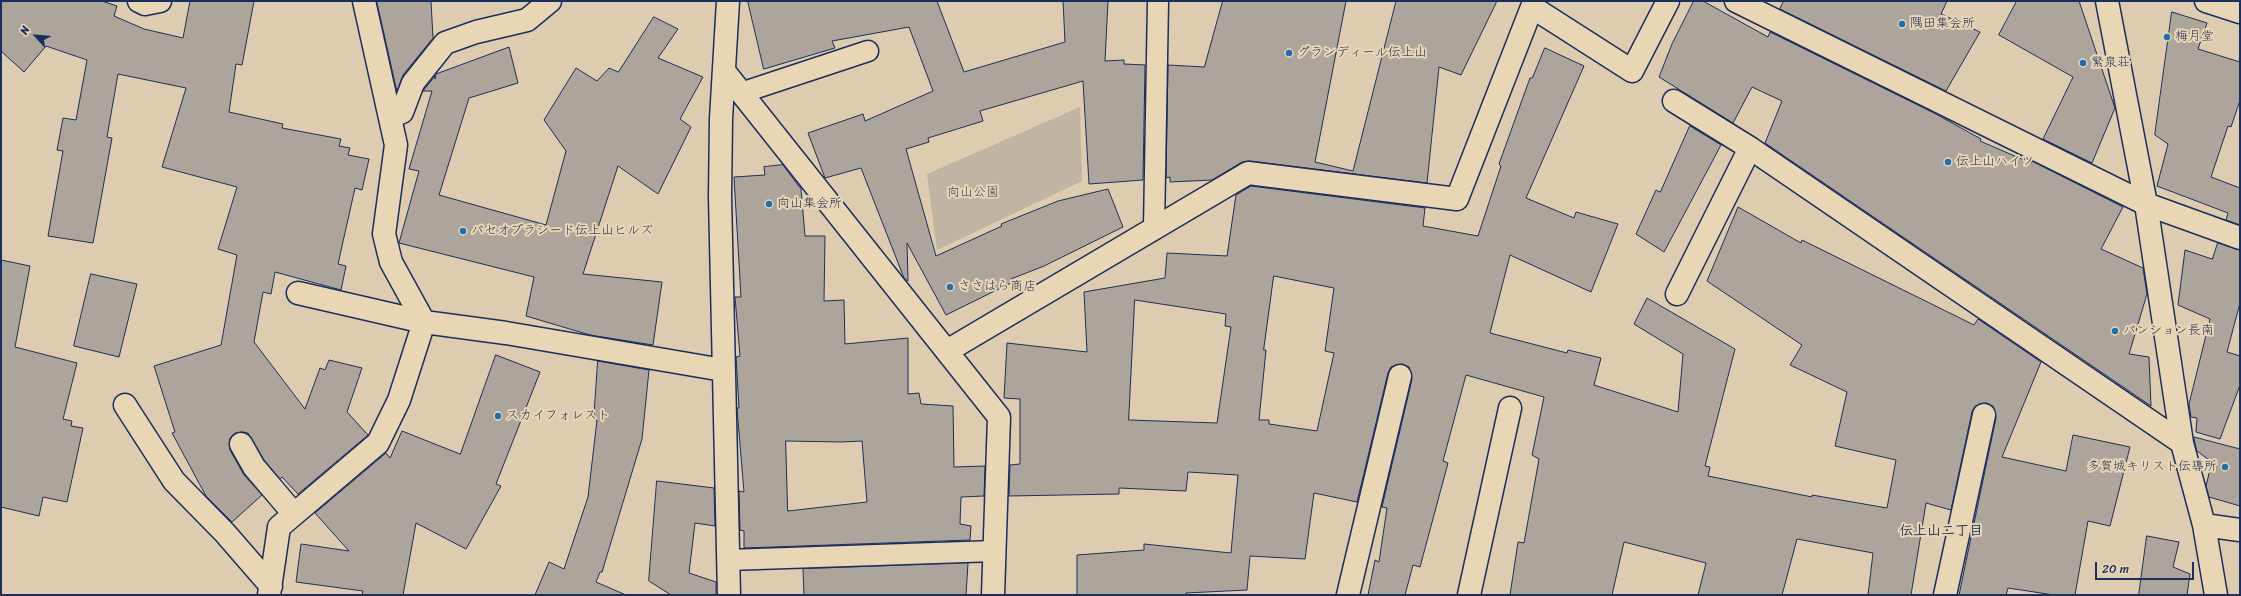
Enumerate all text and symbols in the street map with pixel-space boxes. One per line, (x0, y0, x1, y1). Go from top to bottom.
north arrow (16, 16, 56, 56)
place label: 隅田集会所 (1910, 16, 1975, 32)
marker: 隅田集会所 (1897, 19, 1907, 29)
text: N (15, 23, 35, 38)
place label: 梅月堂 (2175, 29, 2214, 45)
marker: 梅月堂 (2162, 32, 2172, 42)
place label: グランディール伝上山 (1297, 45, 1427, 61)
marker: グランディール伝上山 (1284, 48, 1294, 58)
place label: 繁泉荘 (2091, 55, 2130, 71)
marker: 繁泉荘 (2078, 58, 2088, 68)
place label: 伝上山ハイツ (1956, 154, 2034, 170)
marker: 伝上山ハイツ (1943, 157, 1953, 167)
park label: 向山公園 (947, 185, 999, 201)
place label: 向山集会所 (777, 196, 842, 212)
marker: 向山集会所 (764, 199, 774, 209)
place label: パセオプラシード伝上山ヒルズ (471, 223, 653, 239)
marker: パセオプラシード伝上山ヒルズ (458, 226, 468, 236)
place label: ささはら商店 (958, 279, 1036, 295)
marker: ささはら商店 (945, 282, 955, 292)
place label: パンション長南 (2123, 323, 2214, 339)
marker: パンション長南 (2110, 326, 2120, 336)
place label: スカイフォレスト (506, 408, 610, 424)
marker: スカイフォレスト (493, 411, 503, 421)
place label: 多賀城キリスト伝導所 (2087, 459, 2217, 475)
marker: 多賀城キリスト伝導所 (2220, 462, 2230, 472)
district label: 伝上山二丁目 (1899, 523, 1983, 539)
scale bar (2097, 554, 2196, 580)
text: 20 m (2102, 558, 2129, 580)

